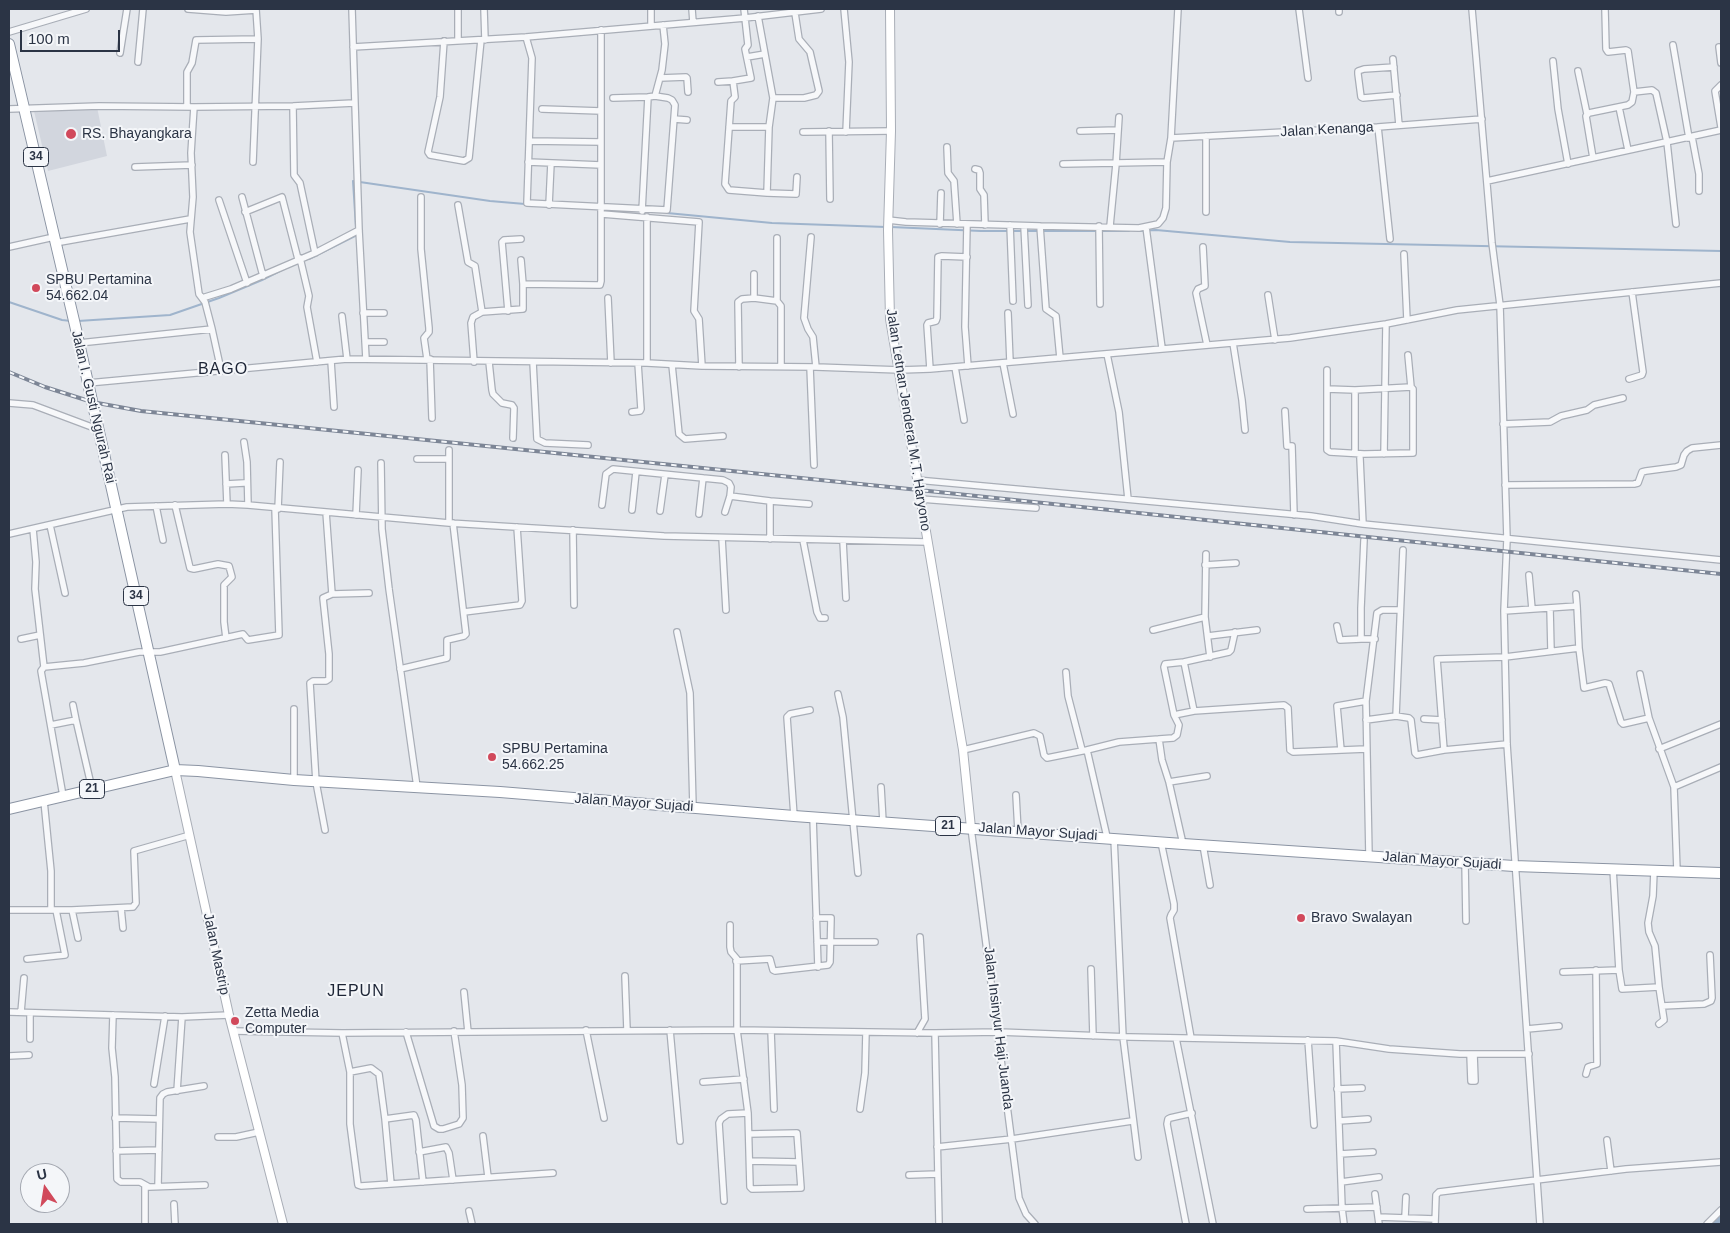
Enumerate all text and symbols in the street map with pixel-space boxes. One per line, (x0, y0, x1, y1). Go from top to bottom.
scale bar (22, 20, 122, 52)
text: 100 m (28, 30, 70, 47)
street label: Jalan Kenanga (1280, 119, 1374, 141)
place label: RS. Bhayangkara (82, 126, 192, 142)
marker: RS. Bhayangkara (64, 127, 78, 141)
road number: 34 (24, 148, 48, 166)
place label: SPBU Pertamina 54.662.04 (46, 272, 152, 304)
marker: SPBU Pertamina 54.662.04 (30, 282, 42, 294)
street label: Jalan Letnan Jenderal M.T. Haryono (882, 308, 934, 532)
street label: Jalan I. Gusti Ngurah Rai (67, 329, 119, 485)
district label: BAGO (197, 360, 249, 380)
road number: 34 (124, 586, 148, 606)
place label: SPBU Pertamina 54.662.25 (502, 741, 608, 774)
marker: SPBU Pertamina 54.662.25 (486, 751, 498, 763)
road number: 21 (80, 780, 104, 799)
street label: Jalan Mayor Sujadi (574, 790, 694, 816)
road number: 21 (936, 816, 960, 836)
street label: Jalan Mayor Sujadi (978, 819, 1098, 845)
street label: Jalan Mayor Sujadi (1382, 848, 1502, 874)
place label: Bravo Swalayan (1311, 910, 1412, 926)
street label: Jalan Mastrip (199, 912, 233, 996)
marker: Bravo Swalayan (1295, 912, 1307, 924)
street label: Jalan Insinyur Haji Juanda (980, 945, 1016, 1111)
district label: JEPUN (327, 982, 385, 1002)
place label: Zetta Media Computer (245, 1005, 319, 1038)
marker: Zetta Media Computer (229, 1015, 241, 1027)
north arrow (20, 1163, 70, 1213)
text: U (35, 1165, 49, 1183)

